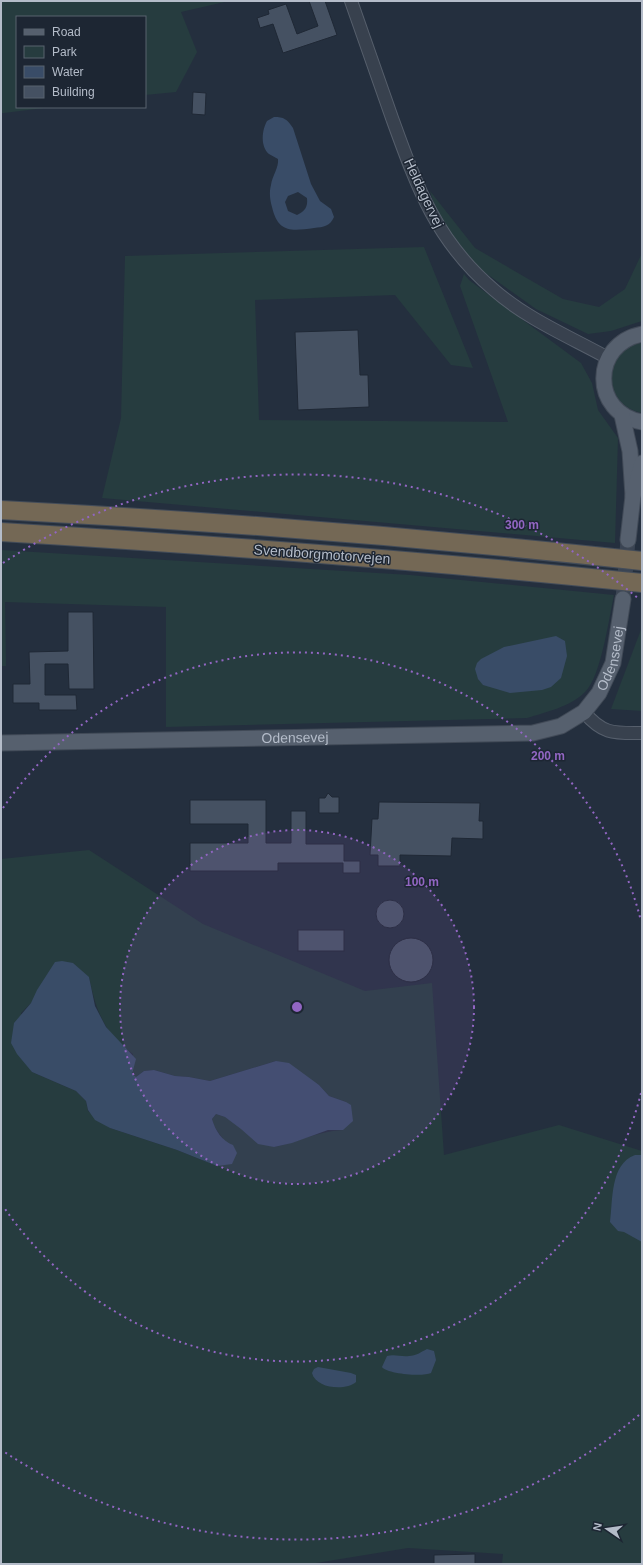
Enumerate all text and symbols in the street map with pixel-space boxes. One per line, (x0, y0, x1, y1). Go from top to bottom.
legend (16, 16, 146, 108)
text: Road (52, 25, 81, 39)
text: Park (52, 45, 78, 59)
text: Water (52, 65, 84, 79)
text: Building (52, 85, 95, 99)
street label: Heldagervej (401, 156, 447, 230)
text: 300 m (505, 518, 539, 532)
street label: Svendborgmotorvejen (253, 541, 391, 567)
street label: Odensevej (593, 625, 627, 693)
street label: Odensevej (261, 729, 329, 746)
text: 200 m (531, 749, 565, 763)
text: 100 m (405, 875, 439, 889)
centre of rings (290, 1000, 304, 1014)
north arrow (587, 1509, 627, 1549)
text: N (591, 1521, 604, 1532)

